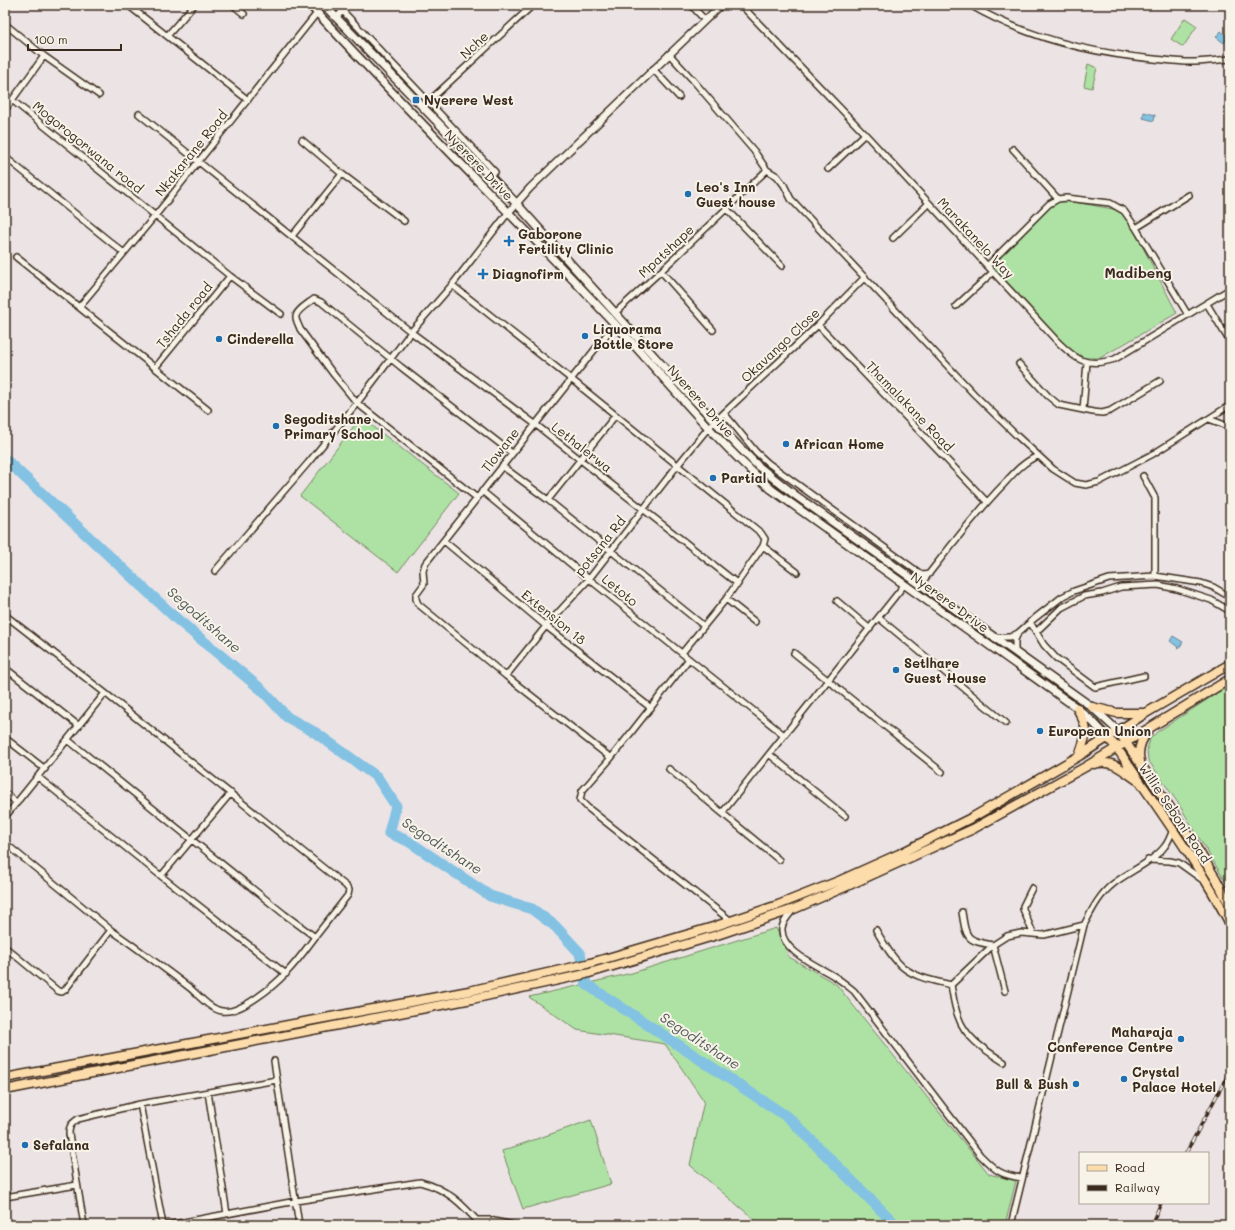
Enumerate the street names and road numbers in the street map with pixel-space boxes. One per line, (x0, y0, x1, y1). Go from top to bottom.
street label: Nche (456, 27, 491, 62)
street label: Mogorogorwana road (30, 97, 147, 197)
street label: Nkakarane Road (151, 106, 231, 199)
street label: Nyerere Drive (441, 126, 517, 204)
street label: Marakanelo Way (934, 194, 1018, 282)
street label: Mpatshape (634, 221, 697, 281)
street label: Tshada road (152, 278, 215, 351)
street label: Okavango Close (737, 304, 823, 385)
street label: Thamalakane Road (863, 357, 958, 454)
street label: Nyerere Drive (664, 361, 738, 441)
street label: Lethalerwa (549, 418, 616, 475)
street label: Tlowane (477, 424, 522, 475)
street label: potsana Rd (570, 512, 629, 579)
street label: Nyerere Drive (908, 568, 993, 636)
street label: Letoto (599, 570, 642, 610)
street label: Extension 18 (519, 585, 590, 648)
street label: Willie Seboni Road (1136, 759, 1215, 866)

